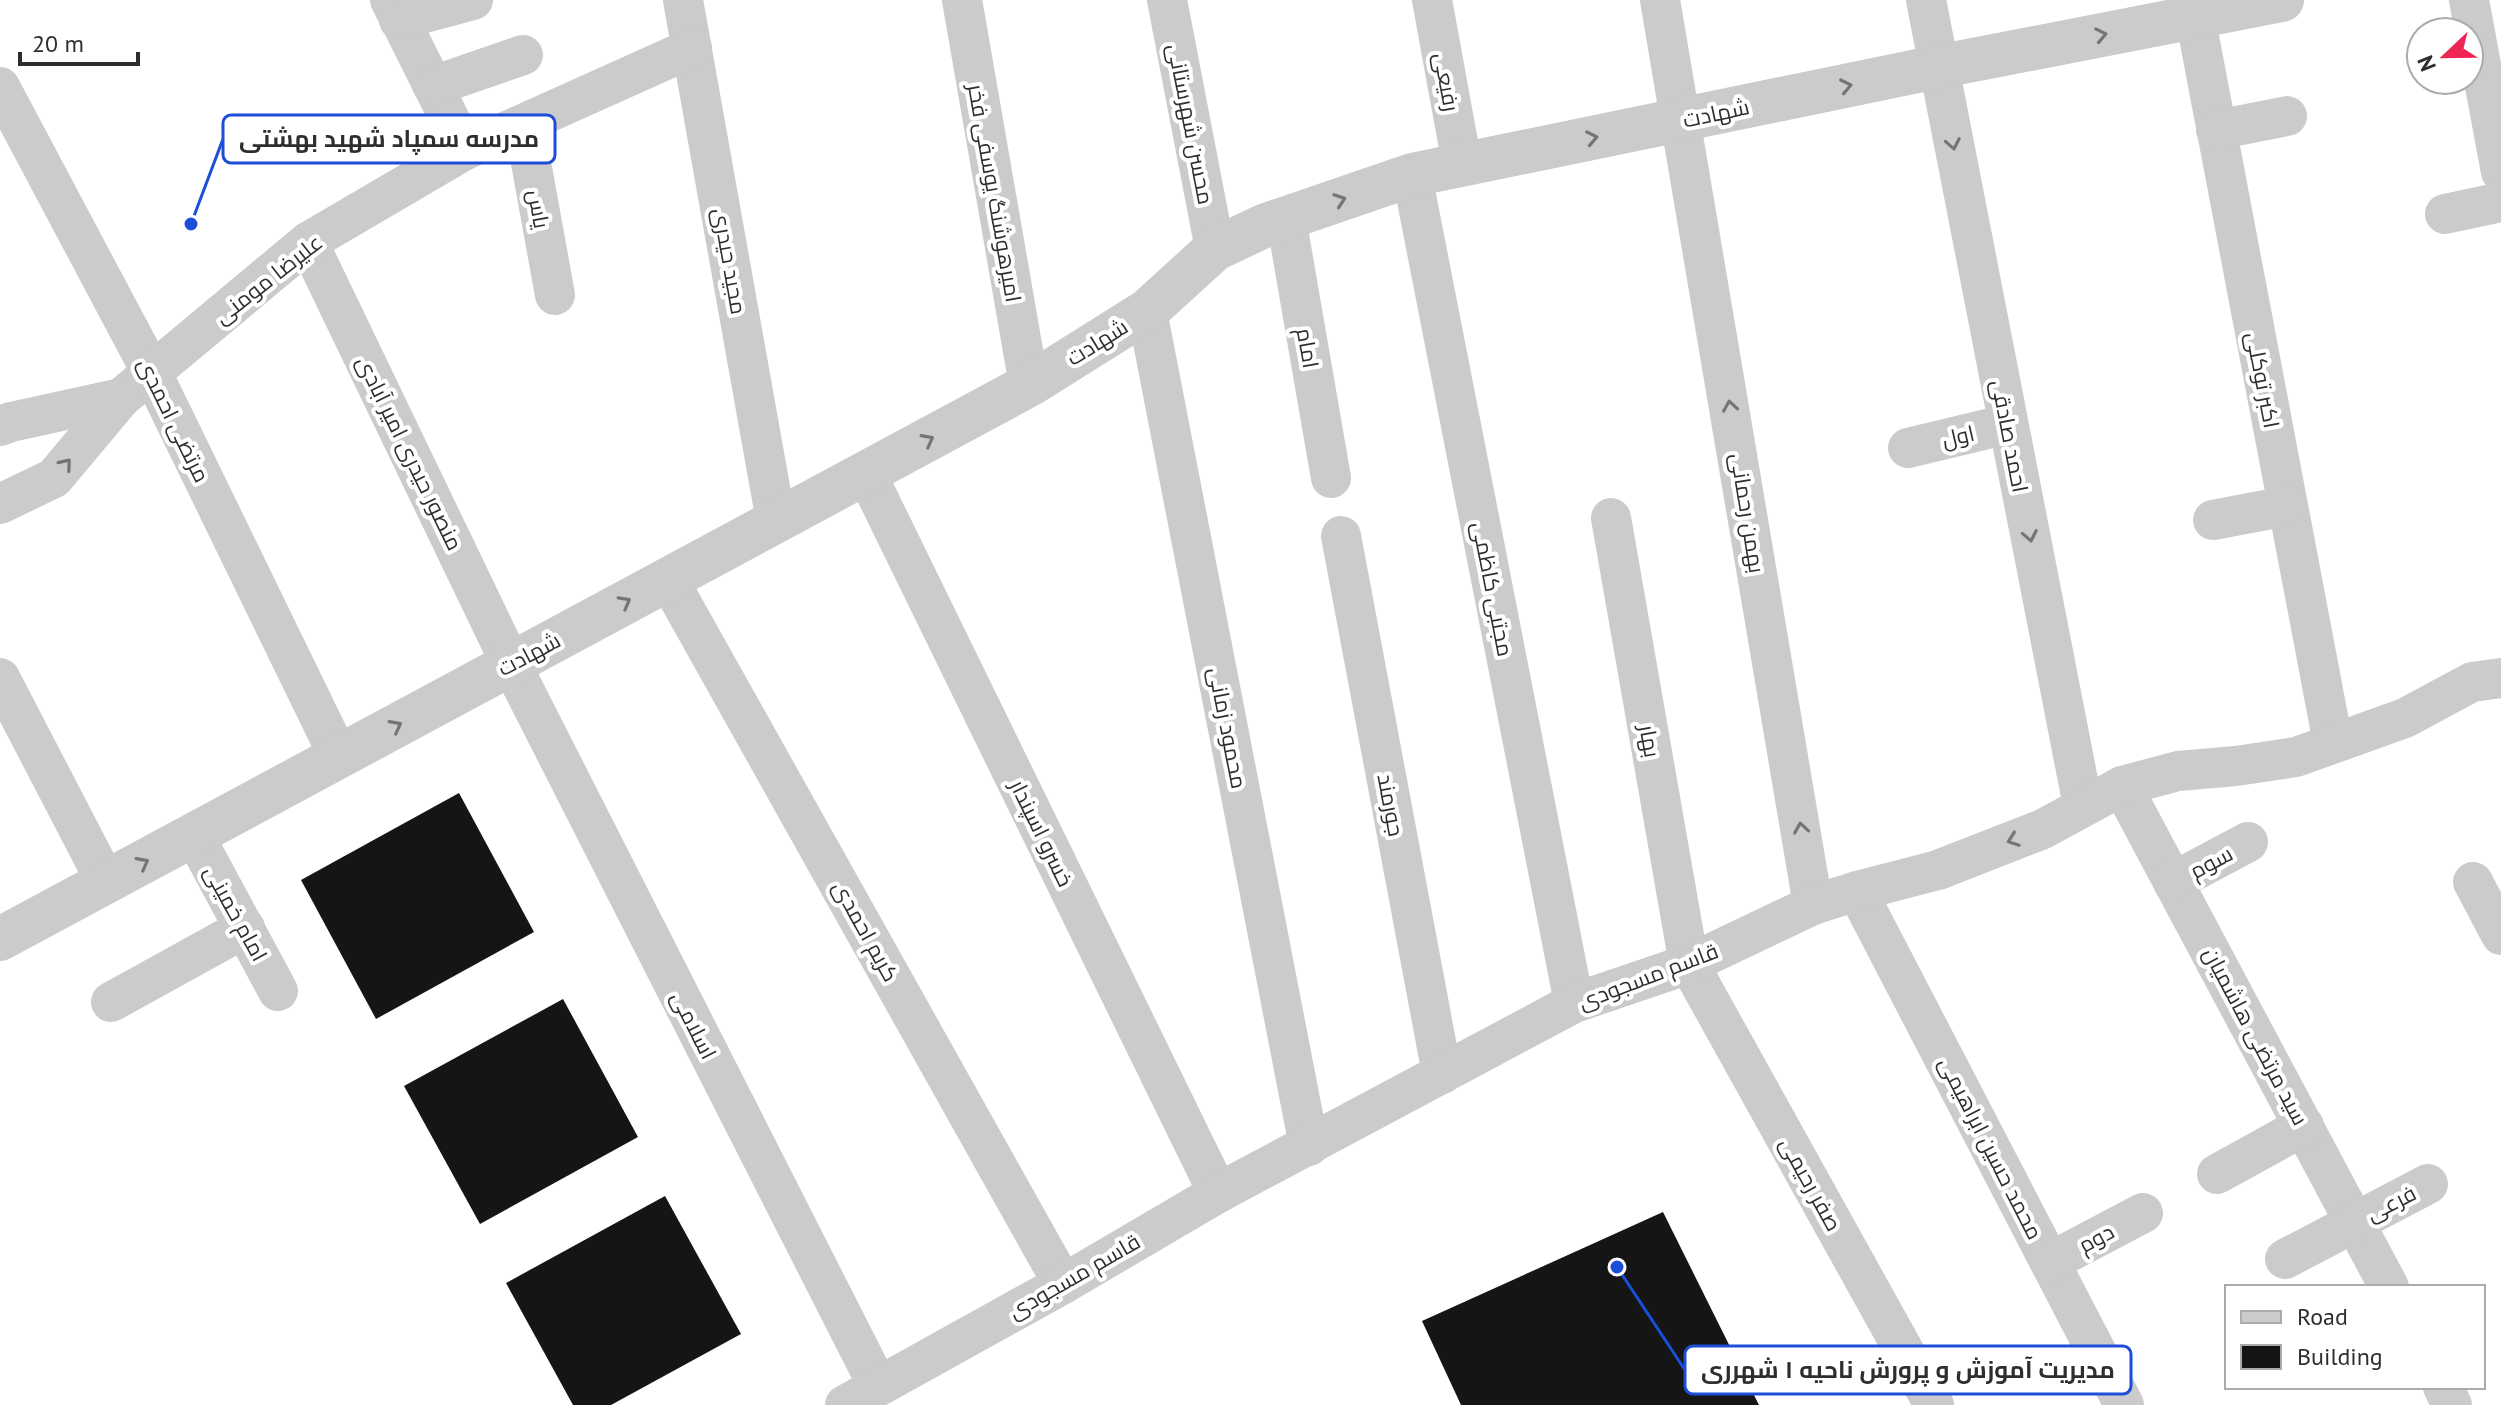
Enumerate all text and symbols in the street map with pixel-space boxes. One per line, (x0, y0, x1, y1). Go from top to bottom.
scale bar (20, 16, 138, 66)
north arrow (2405, 16, 2485, 96)
one-way arrow (2095, 27, 2108, 44)
text: 20 m (32, 28, 84, 59)
street label: محسن شهرستانی (1162, 41, 1220, 207)
street label: رفیعی (1428, 50, 1466, 114)
text: N (2411, 52, 2442, 75)
one-way arrow (1839, 78, 1853, 95)
street label: امیرهوشنگ یوسفی فخر (962, 80, 1028, 304)
street label: شهادت (1680, 92, 1752, 134)
callout: مدرسه سمپاد شهید بهشتی (223, 115, 555, 163)
text: مدرسه سمپاد شهید بهشتی (239, 123, 539, 155)
one-way arrow (1585, 130, 1598, 147)
one-way arrow (1943, 137, 1960, 150)
street label: یاس (522, 187, 556, 231)
one-way arrow (1332, 193, 1346, 209)
street label: مجید حیدری (707, 206, 753, 316)
street label: علیرضا مومنی (208, 228, 328, 330)
street label: شهادت (1061, 312, 1133, 372)
street label: امام (1289, 326, 1325, 371)
street label: اکبر توکلی (2240, 330, 2286, 430)
street label: منصور حیدری امیر آبادی (351, 351, 469, 555)
street label: مرتضی احمدی (132, 353, 216, 487)
street label: احمد صادقی (1985, 377, 2035, 495)
one-way arrow (1722, 400, 1739, 413)
street label: اول (1939, 419, 1977, 453)
one-way arrow (920, 434, 934, 449)
street label: بهمن رحمانی (1725, 451, 1771, 575)
one-way arrow (56, 459, 71, 474)
street label: مجتبی کاظمی (1466, 519, 1520, 659)
one-way arrow (2021, 529, 2038, 542)
one-way arrow (617, 597, 631, 612)
street label: شهادت (493, 626, 565, 682)
street label: محمود زمانی (1203, 665, 1253, 791)
one-way arrow (388, 720, 402, 736)
street label: بهار (1633, 721, 1667, 760)
street label: جورمند (1371, 771, 1411, 839)
street label: خسرو اسپندار (1003, 773, 1080, 891)
one-way arrow (1793, 822, 1810, 835)
one-way arrow (2007, 830, 2021, 847)
street label: سوم (2185, 839, 2238, 887)
one-way arrow (134, 857, 149, 872)
street label: امام خمینی (196, 860, 274, 967)
street label: کریم احمدی (825, 876, 905, 987)
street label: قاسم مسجودی (1574, 936, 1723, 1017)
street label: سید مرتضی هاشمیان (2197, 942, 2315, 1130)
street label: اسلامی (665, 986, 723, 1064)
street label: محمد حسین ابراهیمی (1933, 1052, 2049, 1244)
street label: صفر رحیمی (1774, 1132, 1848, 1236)
street label: فرعی (2361, 1179, 2421, 1227)
street label: دوم (2073, 1217, 2120, 1261)
street label: قاسم مسجودی (1003, 1227, 1146, 1327)
legend (2225, 1285, 2485, 1389)
text: Road (2297, 1301, 2348, 1332)
text: Building (2297, 1341, 2383, 1372)
callout: مدیریت آموزش و پرورش ناحیه ۱ شهرری (1685, 1346, 2131, 1394)
text: مدیریت آموزش و پرورش ناحیه ۱ شهرری (1701, 1354, 2115, 1387)

